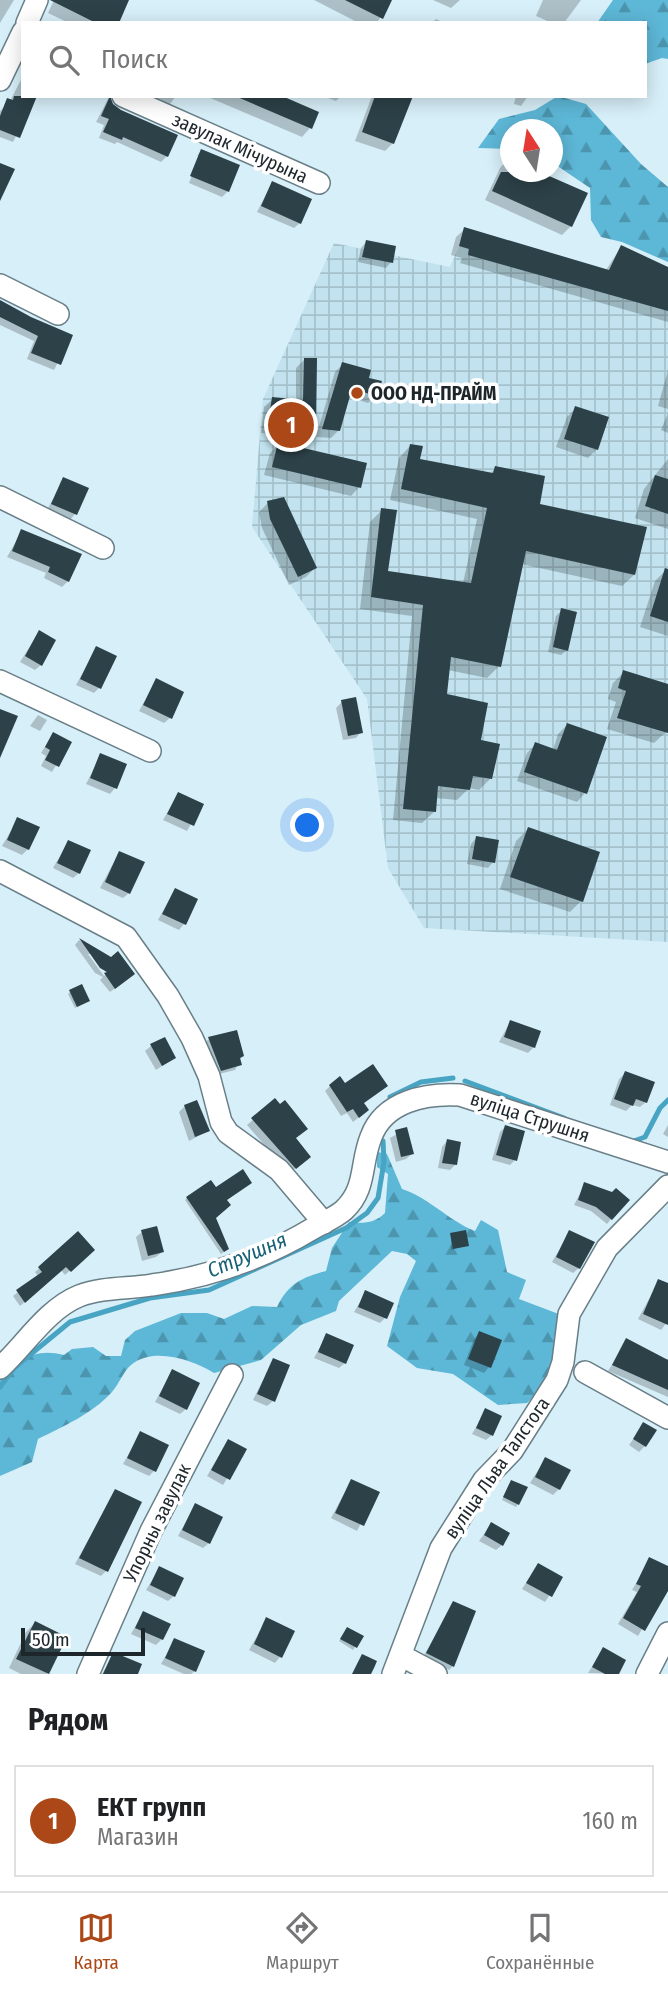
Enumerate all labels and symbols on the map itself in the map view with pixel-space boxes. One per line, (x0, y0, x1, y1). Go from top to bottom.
street label: завулак Мічурына (169, 108, 311, 188)
north arrow (500, 119, 563, 182)
place label: ООО НД-ПРАЙМ (371, 381, 497, 405)
marker: ООО НД-ПРАЙМ (349, 385, 365, 401)
pin: 1 (268, 399, 314, 451)
your location (290, 808, 324, 842)
street label: вуліца Струшня (467, 1087, 593, 1147)
water label: Струшня (203, 1227, 291, 1283)
street label: вуліца Льва Талстога (440, 1393, 554, 1543)
street label: Упорны завулак (118, 1460, 196, 1587)
scale bar (21, 1625, 145, 1657)

